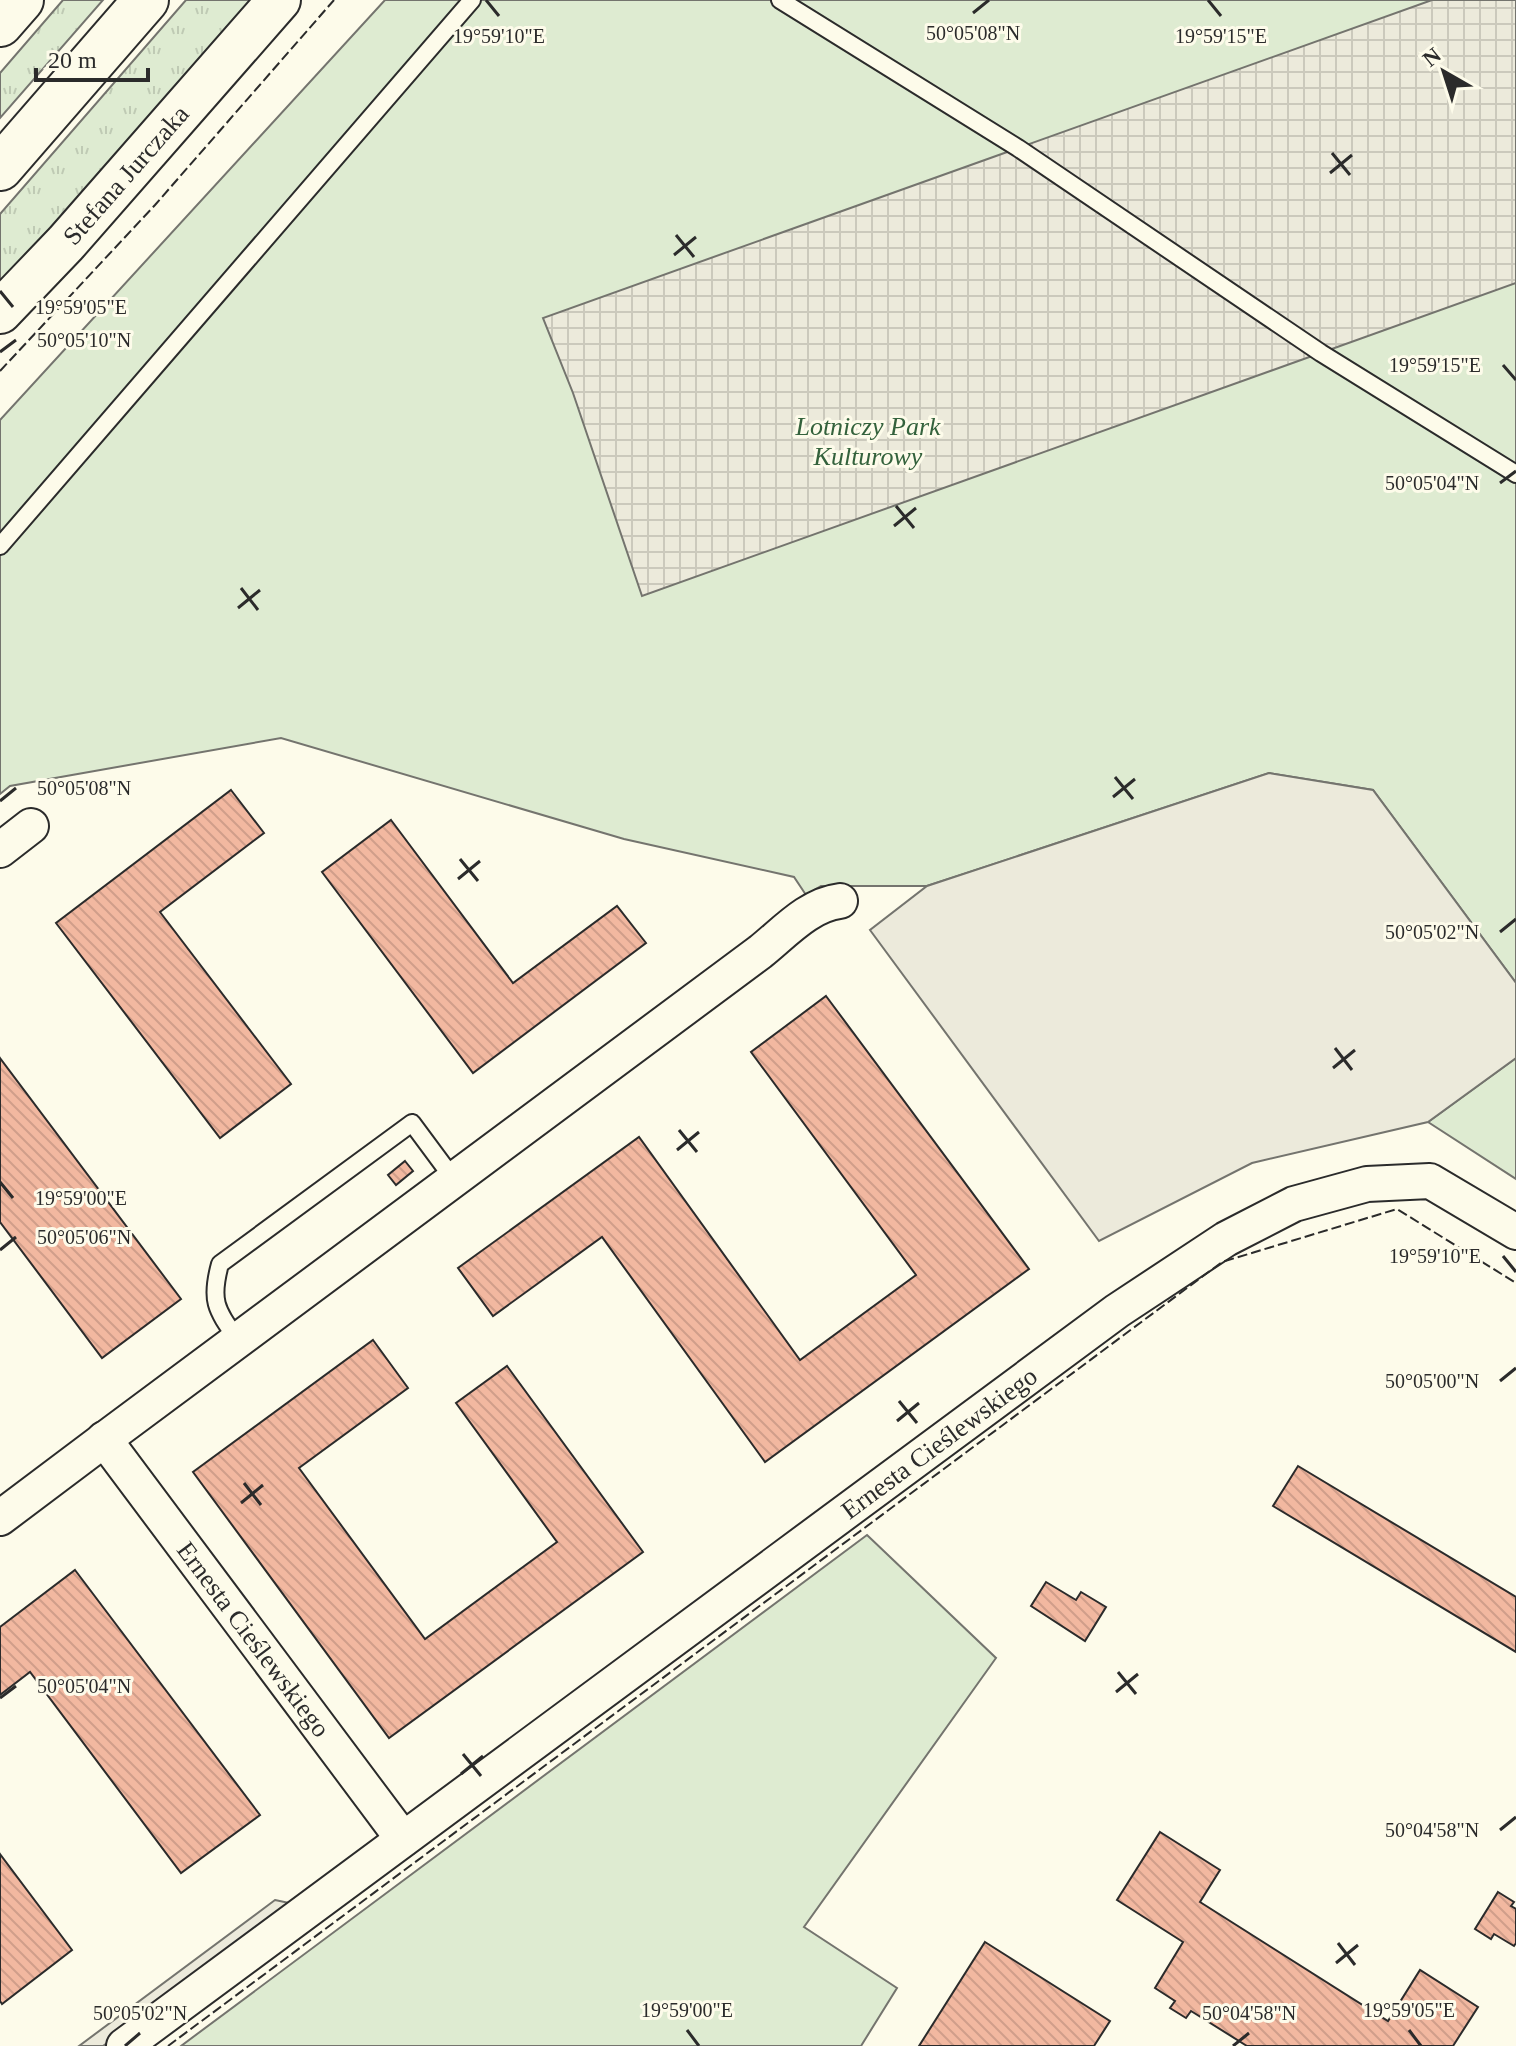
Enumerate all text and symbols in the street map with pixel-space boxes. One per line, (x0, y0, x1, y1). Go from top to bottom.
text: 50°05'08"N (926, 22, 1020, 44)
text: 19°59'10"E (453, 25, 545, 47)
text: 19°59'15"E (1175, 25, 1267, 47)
scale bar (36, 32, 148, 82)
north arrow (1404, 32, 1484, 112)
text: N (1418, 42, 1446, 72)
text: 20 m (48, 47, 97, 73)
street label: Stefana Jurczaka (57, 99, 195, 251)
text: 19°59'05"E (35, 296, 127, 318)
text: 50°05'10"N (37, 329, 131, 351)
text: 19°59'15"E (1389, 354, 1481, 376)
park label: Lotniczy Park Kulturowy (794, 412, 941, 471)
text: 50°05'04"N (1385, 472, 1479, 494)
text: 50°05'08"N (37, 777, 131, 799)
text: 50°05'02"N (1385, 921, 1479, 943)
text: 19°59'00"E (35, 1187, 127, 1209)
text: 50°05'06"N (37, 1226, 131, 1248)
text: 19°59'10"E (1389, 1245, 1481, 1267)
street label: Ernesta Cieślewskiego (836, 1361, 1043, 1525)
text: 50°05'00"N (1385, 1370, 1479, 1392)
street label: Ernesta Cieślewskiego (171, 1536, 336, 1743)
text: 50°05'04"N (37, 1675, 131, 1697)
text: 50°04'58"N (1385, 1819, 1479, 1841)
text: 19°59'00"E (641, 1999, 733, 2021)
text: 19°59'05"E (1363, 1999, 1455, 2021)
text: 50°05'02"N (93, 2002, 187, 2024)
text: 50°04'58"N (1202, 2002, 1296, 2024)

